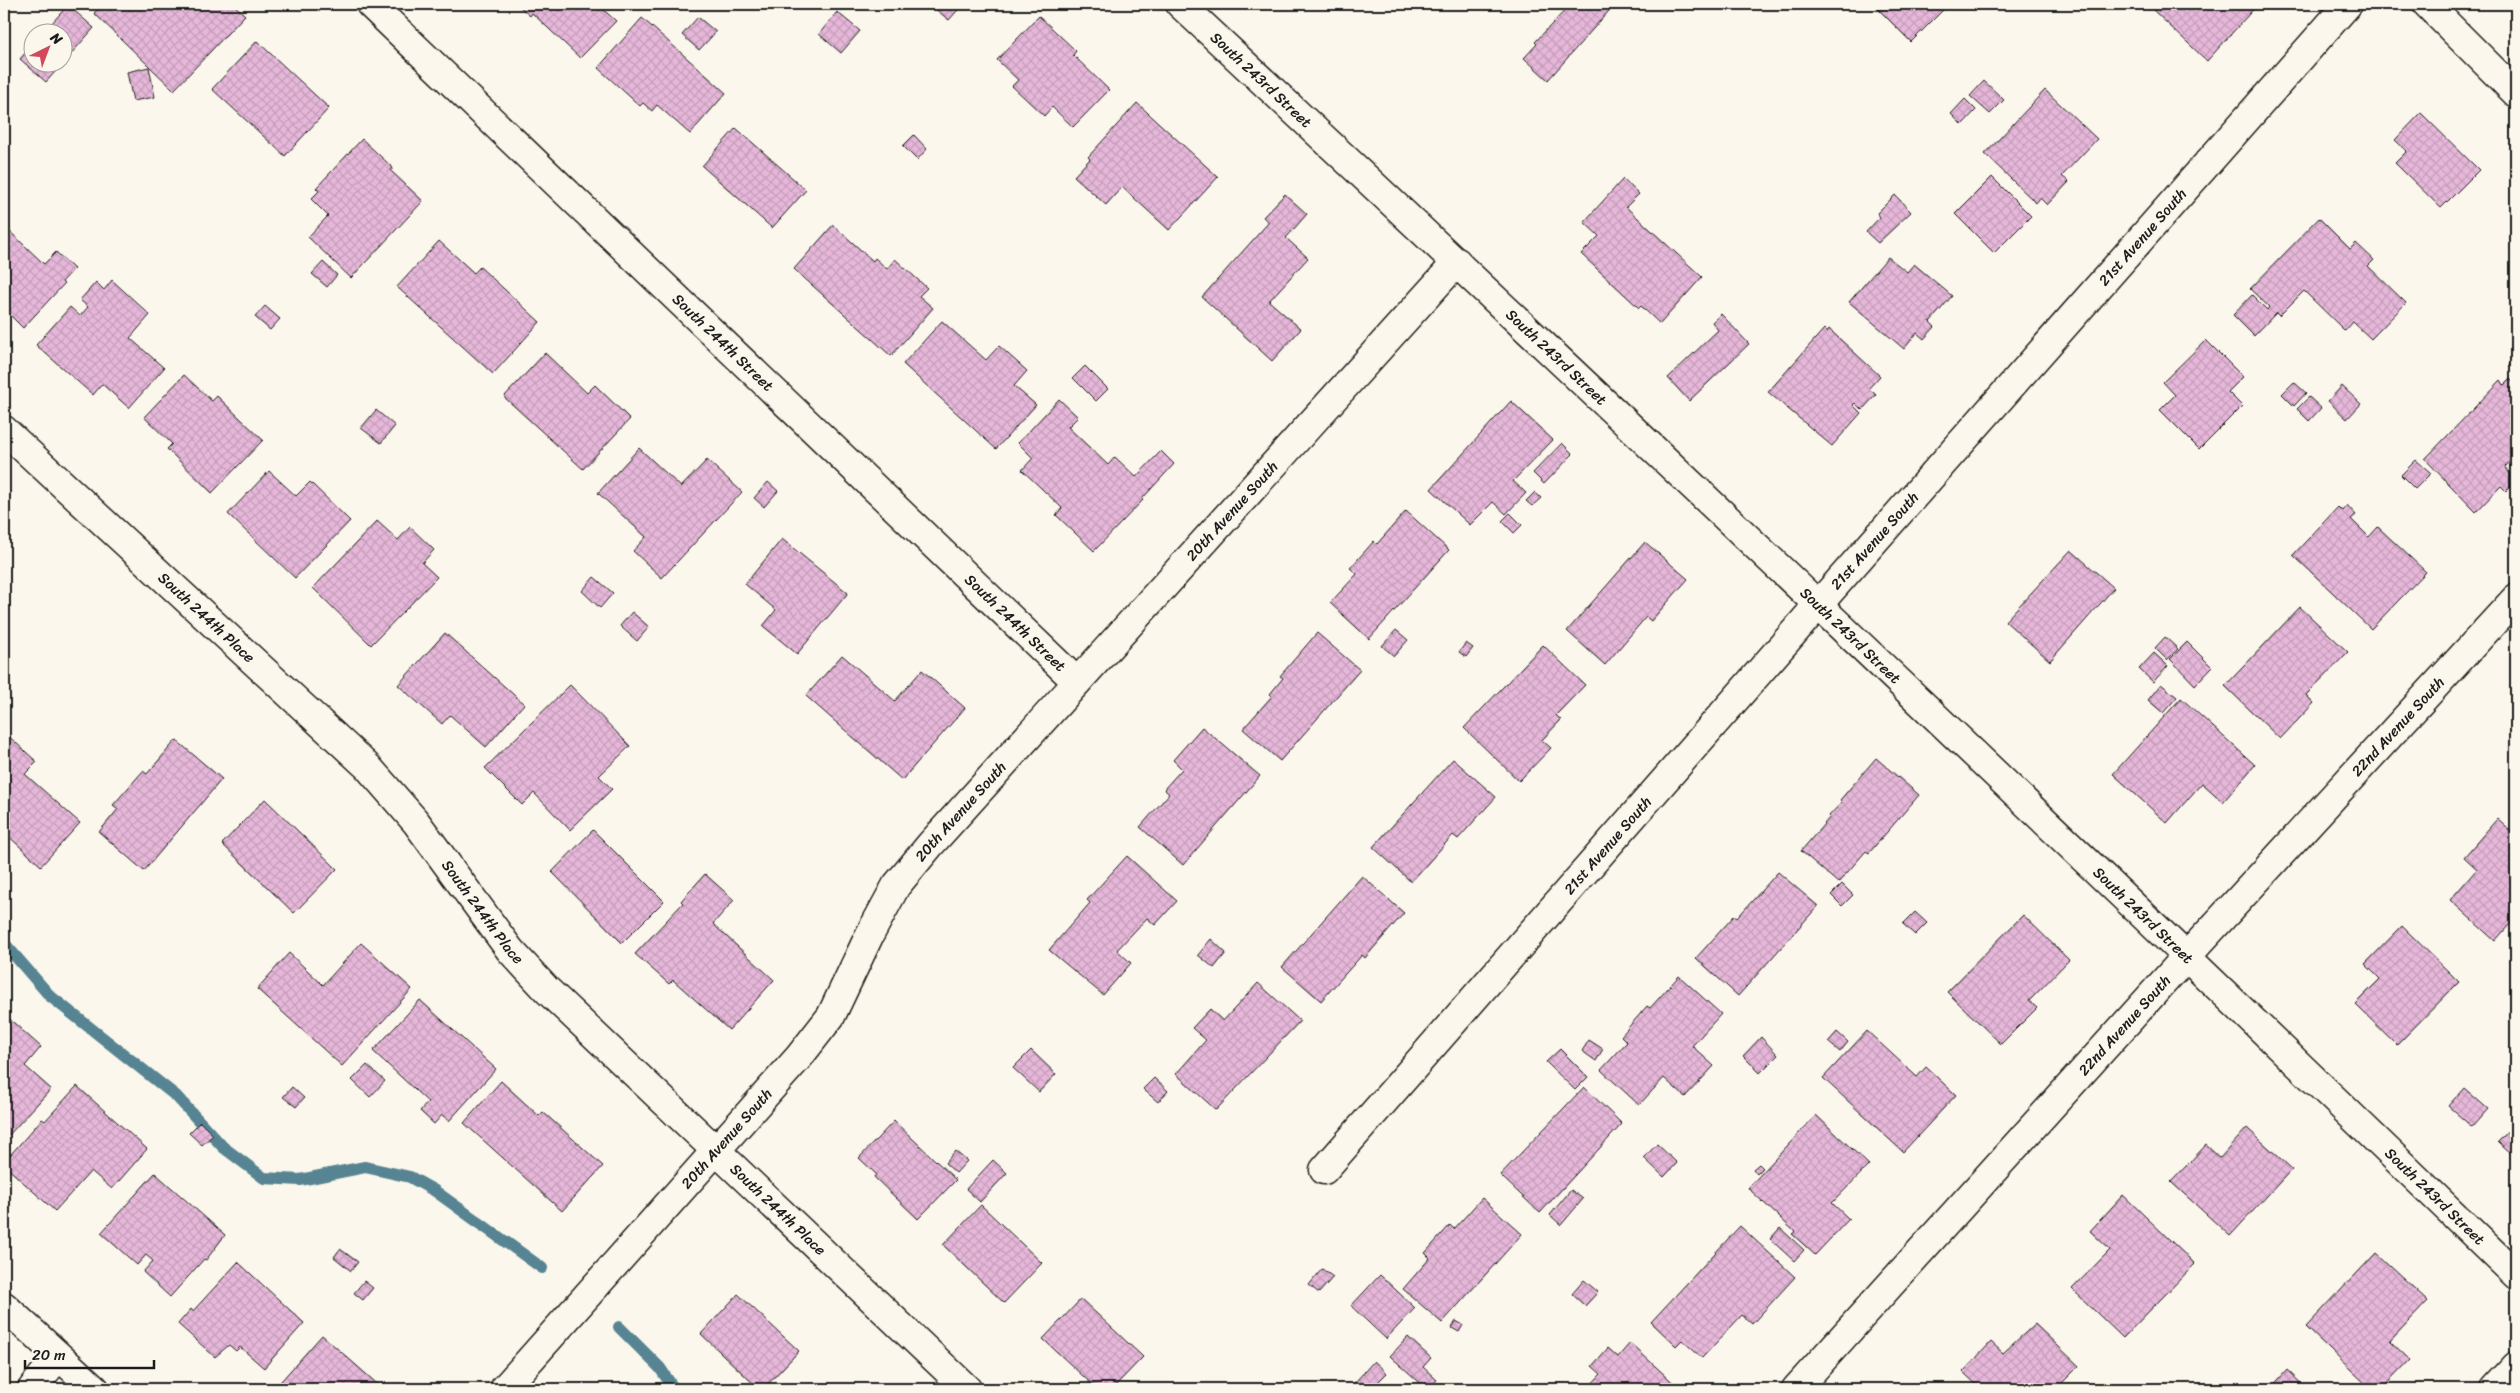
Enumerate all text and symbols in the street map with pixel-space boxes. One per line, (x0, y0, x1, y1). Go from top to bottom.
north arrow (22, 22, 72, 72)
street label: South 243rd Street (1204, 25, 1318, 135)
text: N (44, 26, 69, 51)
street label: 21st Avenue South (2092, 182, 2193, 292)
street label: South 244th Street (666, 287, 780, 398)
street label: South 243rd Street (1499, 302, 1614, 412)
street label: 20th Avenue South (1179, 455, 1284, 567)
street label: 21st Avenue South (1824, 486, 1925, 596)
street label: South 244th Place (152, 566, 261, 670)
street label: South 244th Street (958, 567, 1073, 678)
street label: South 243rd Street (1794, 581, 1907, 691)
street label: 22nd Avenue South (2345, 670, 2451, 783)
street label: 20th Avenue South (908, 755, 1013, 868)
street label: 21st Avenue South (1557, 790, 1658, 901)
street label: South 244th Place (435, 854, 530, 970)
street label: South 243rd Street (2087, 860, 2200, 971)
street label: 22nd Avenue South (2072, 969, 2177, 1082)
street label: 20th Avenue South (674, 1082, 779, 1195)
street label: South 243rd Street (2378, 1141, 2492, 1252)
street label: South 244th Place (724, 1157, 832, 1262)
scale bar (25, 1338, 154, 1370)
text: 20 m (32, 1342, 66, 1368)

